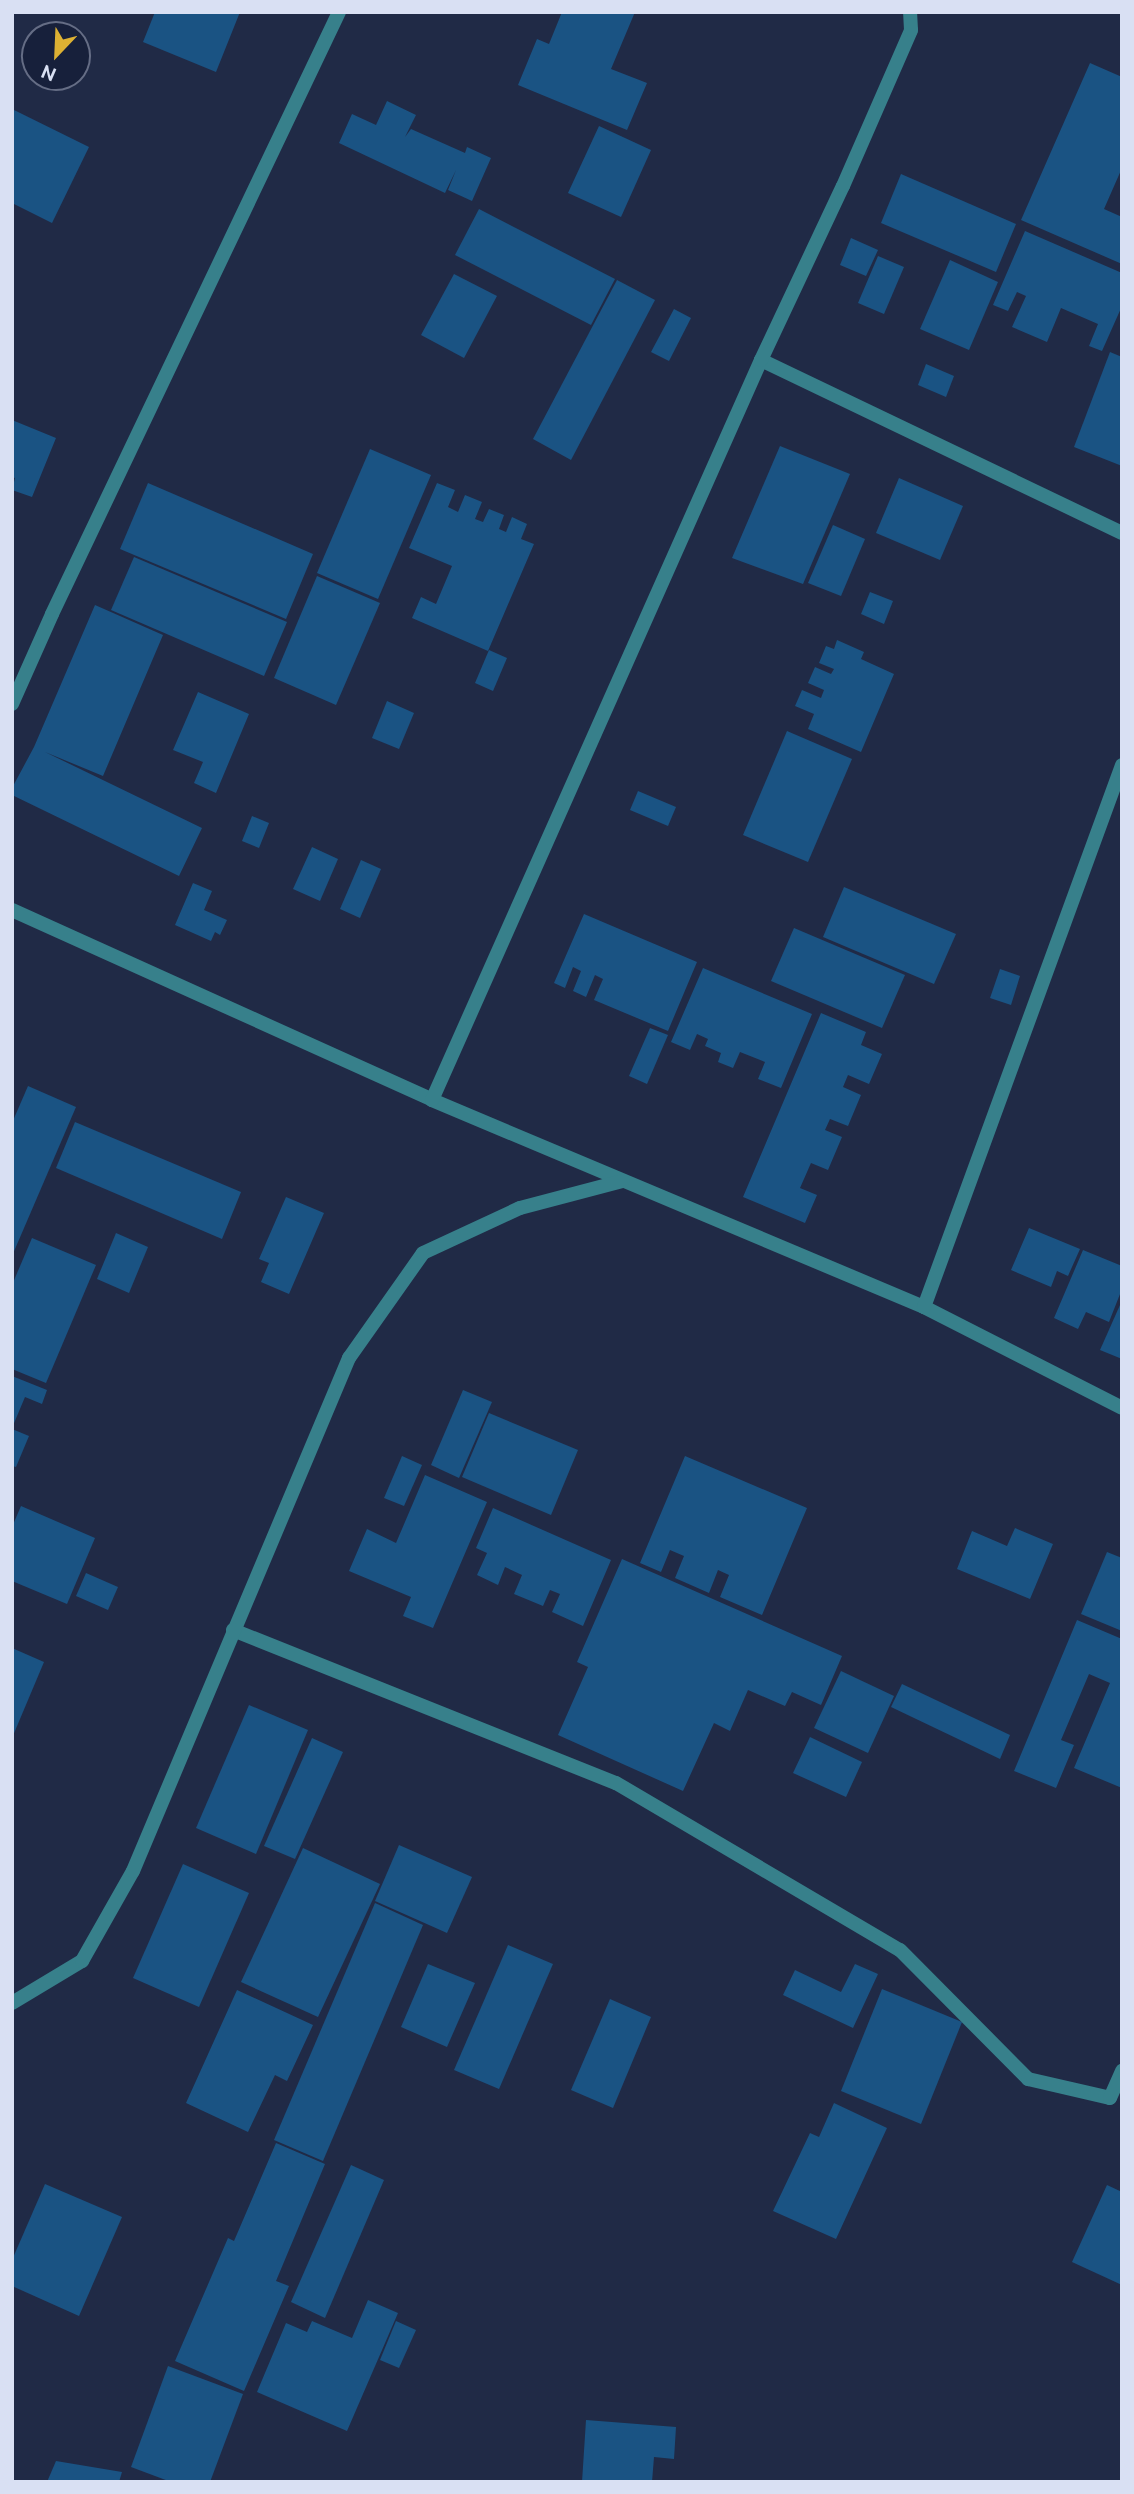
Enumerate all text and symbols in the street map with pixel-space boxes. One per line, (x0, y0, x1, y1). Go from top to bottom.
north arrow (21, 21, 91, 91)
text: N (38, 61, 59, 86)

